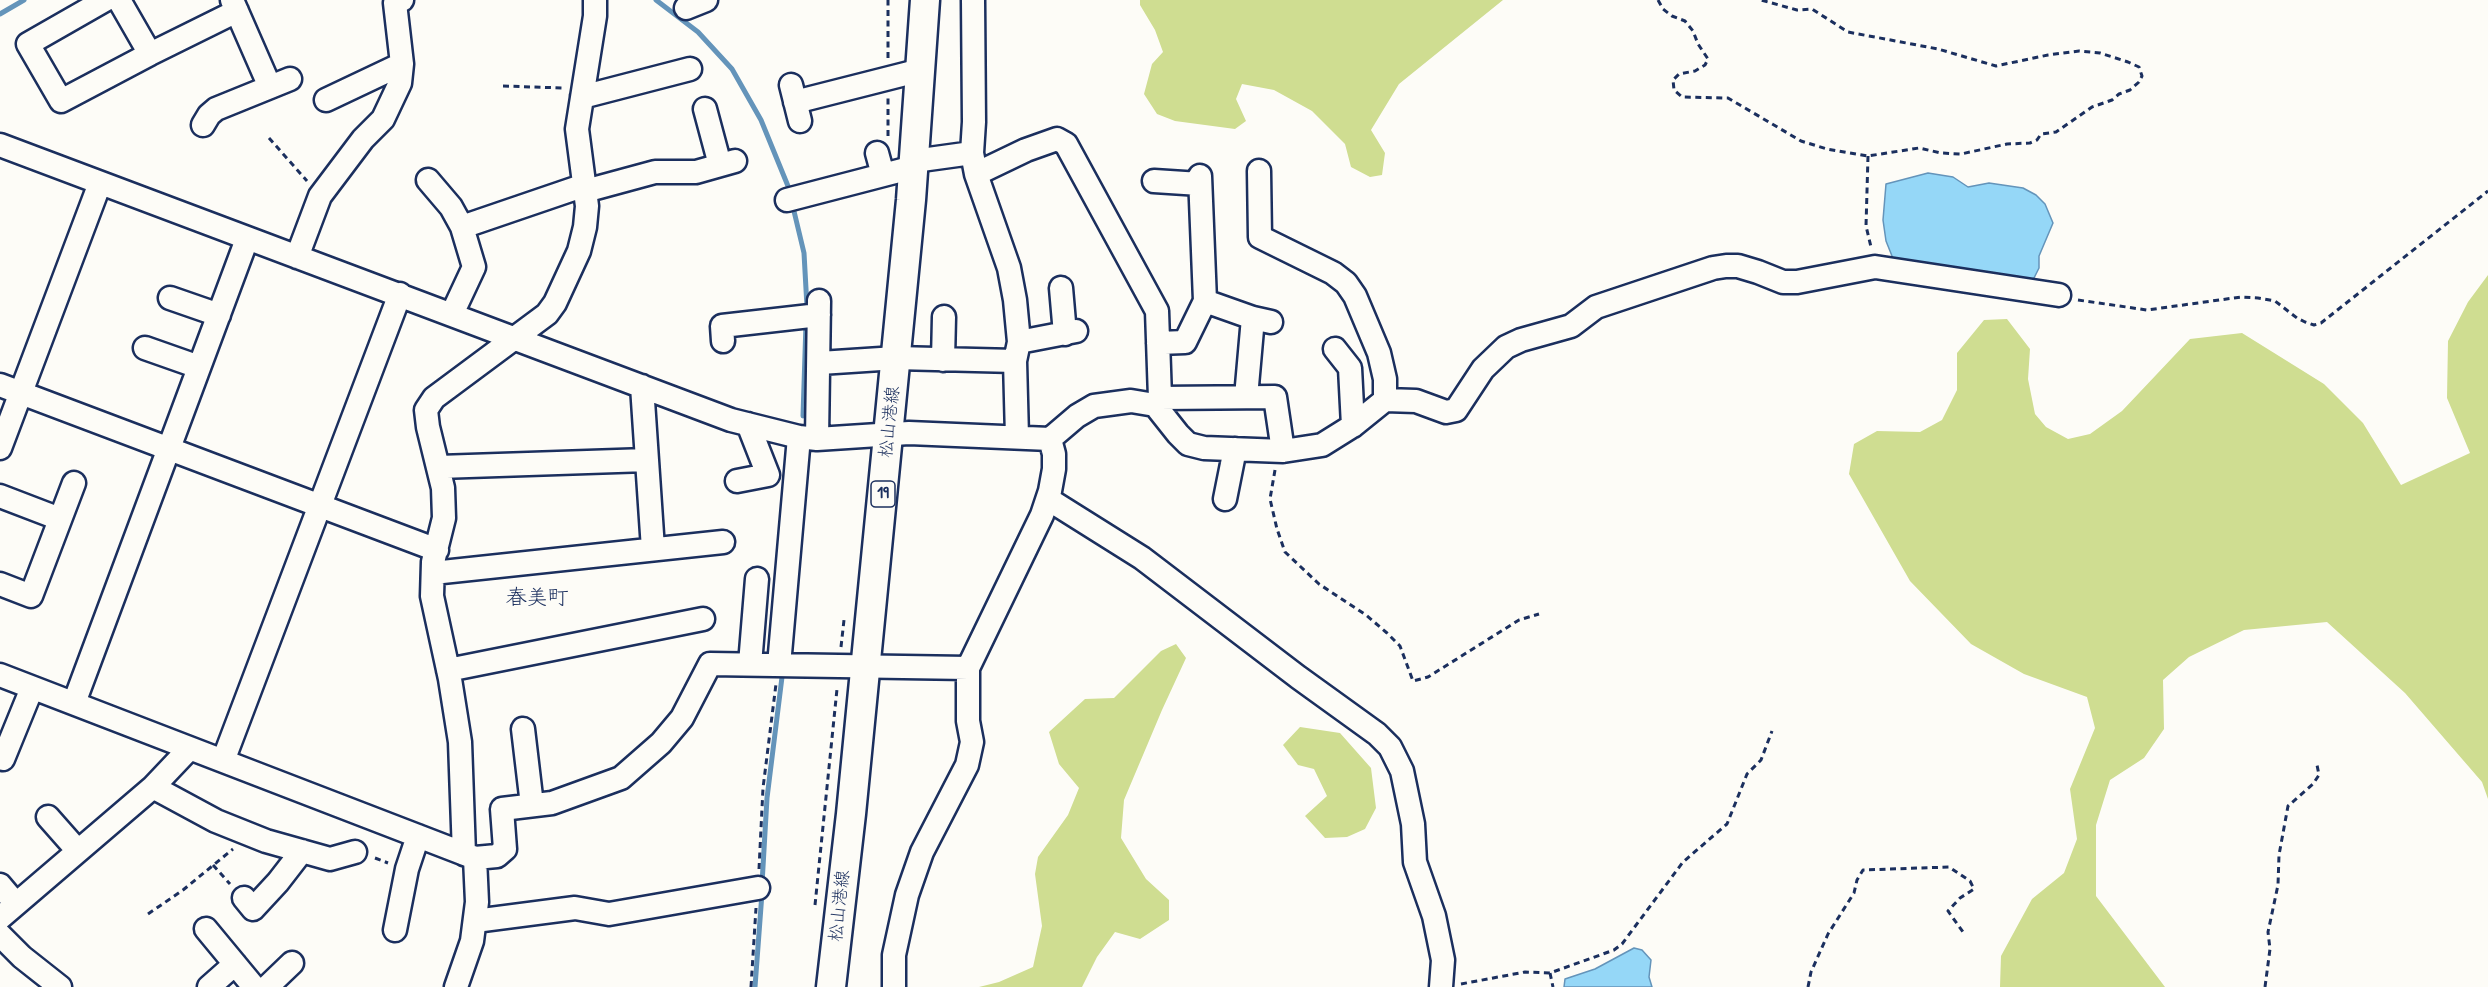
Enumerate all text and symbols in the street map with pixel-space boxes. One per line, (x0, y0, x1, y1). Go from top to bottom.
street label: 松山港線 (875, 385, 905, 459)
road number: 19 (871, 481, 895, 507)
district label: 春美町 (506, 585, 568, 611)
street label: 松山港線 (825, 869, 855, 943)

